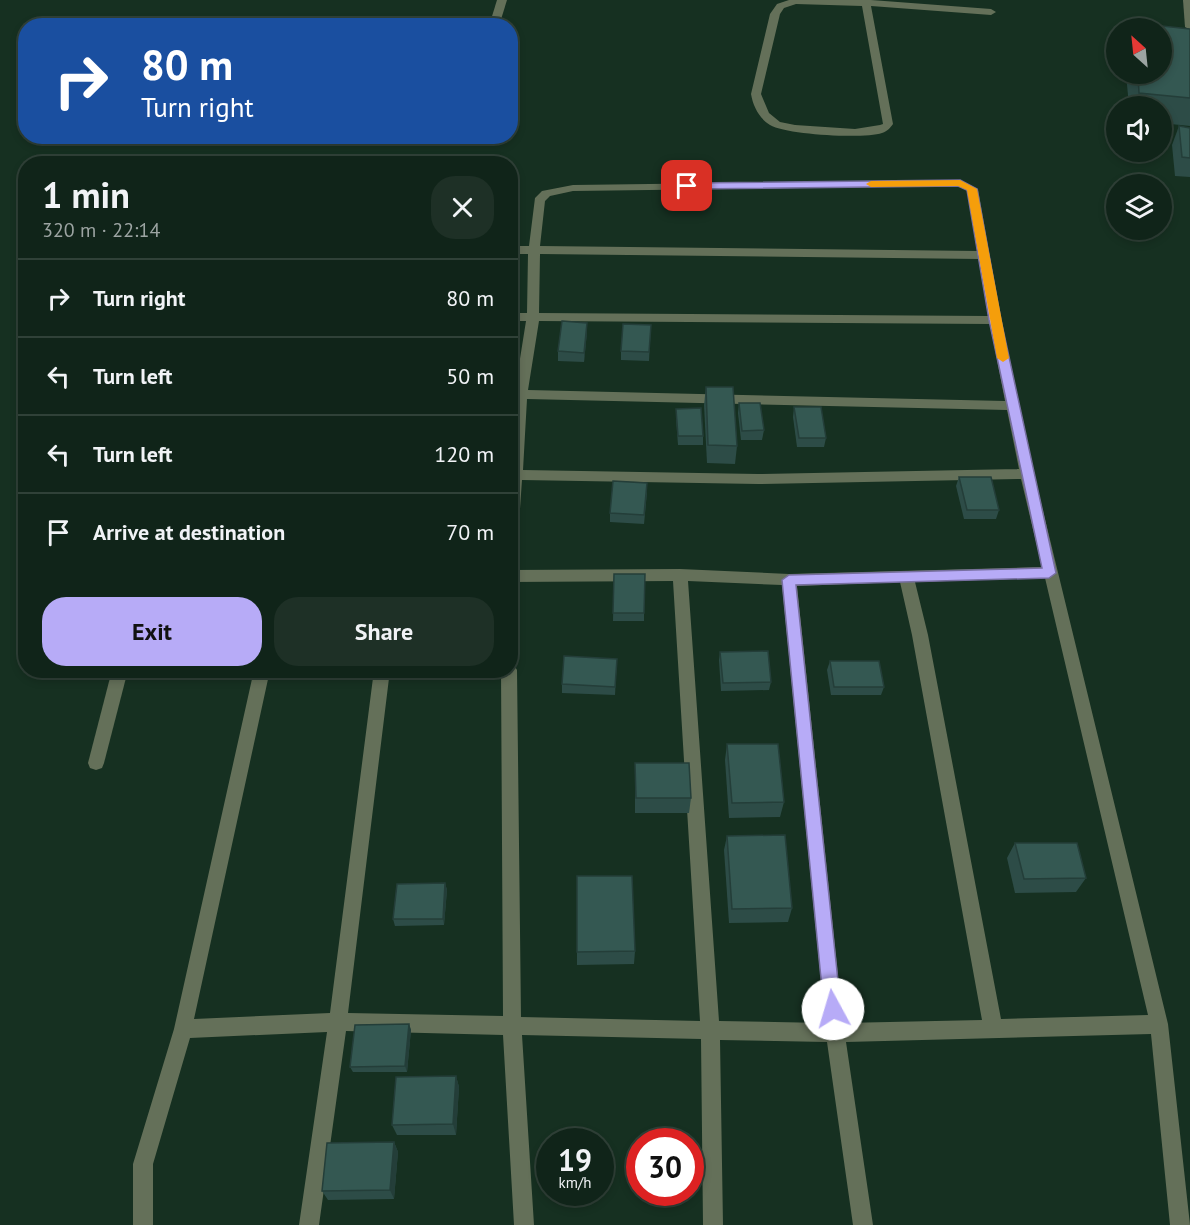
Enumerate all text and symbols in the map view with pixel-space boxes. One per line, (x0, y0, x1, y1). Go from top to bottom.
north arrow (1106, 18, 1172, 84)
map controls (1106, 18, 1172, 240)
text: 80 m (141, 37, 233, 92)
icon: right (42, 42, 120, 120)
text: Turn right (141, 90, 254, 124)
button: sound (1106, 96, 1172, 162)
pin (661, 160, 712, 211)
icon: arrive (670, 169, 703, 202)
text: 1 min (42, 171, 130, 218)
button: layers (1106, 174, 1172, 240)
button: close (431, 176, 494, 239)
text: 320 m · 22:14 (42, 217, 160, 243)
icon: right (42, 282, 75, 315)
text: Turn right (93, 284, 185, 312)
text: 80 m (446, 284, 494, 312)
icon: left (42, 360, 75, 393)
text: Turn left (93, 362, 173, 390)
text: 50 m (446, 362, 494, 390)
icon: left (42, 438, 75, 471)
text: Turn left (93, 440, 173, 468)
text: 120 m (434, 440, 494, 468)
icon: arrive (42, 516, 75, 549)
text: Arrive at destination (93, 518, 285, 546)
text: 70 m (446, 518, 494, 546)
button: Exit (42, 597, 262, 666)
button: Share (274, 597, 494, 666)
position arrow (801, 977, 865, 1041)
speed limit sign: 30 (626, 1128, 704, 1206)
text: 19 (558, 1140, 592, 1179)
text: km/h (559, 1173, 591, 1192)

